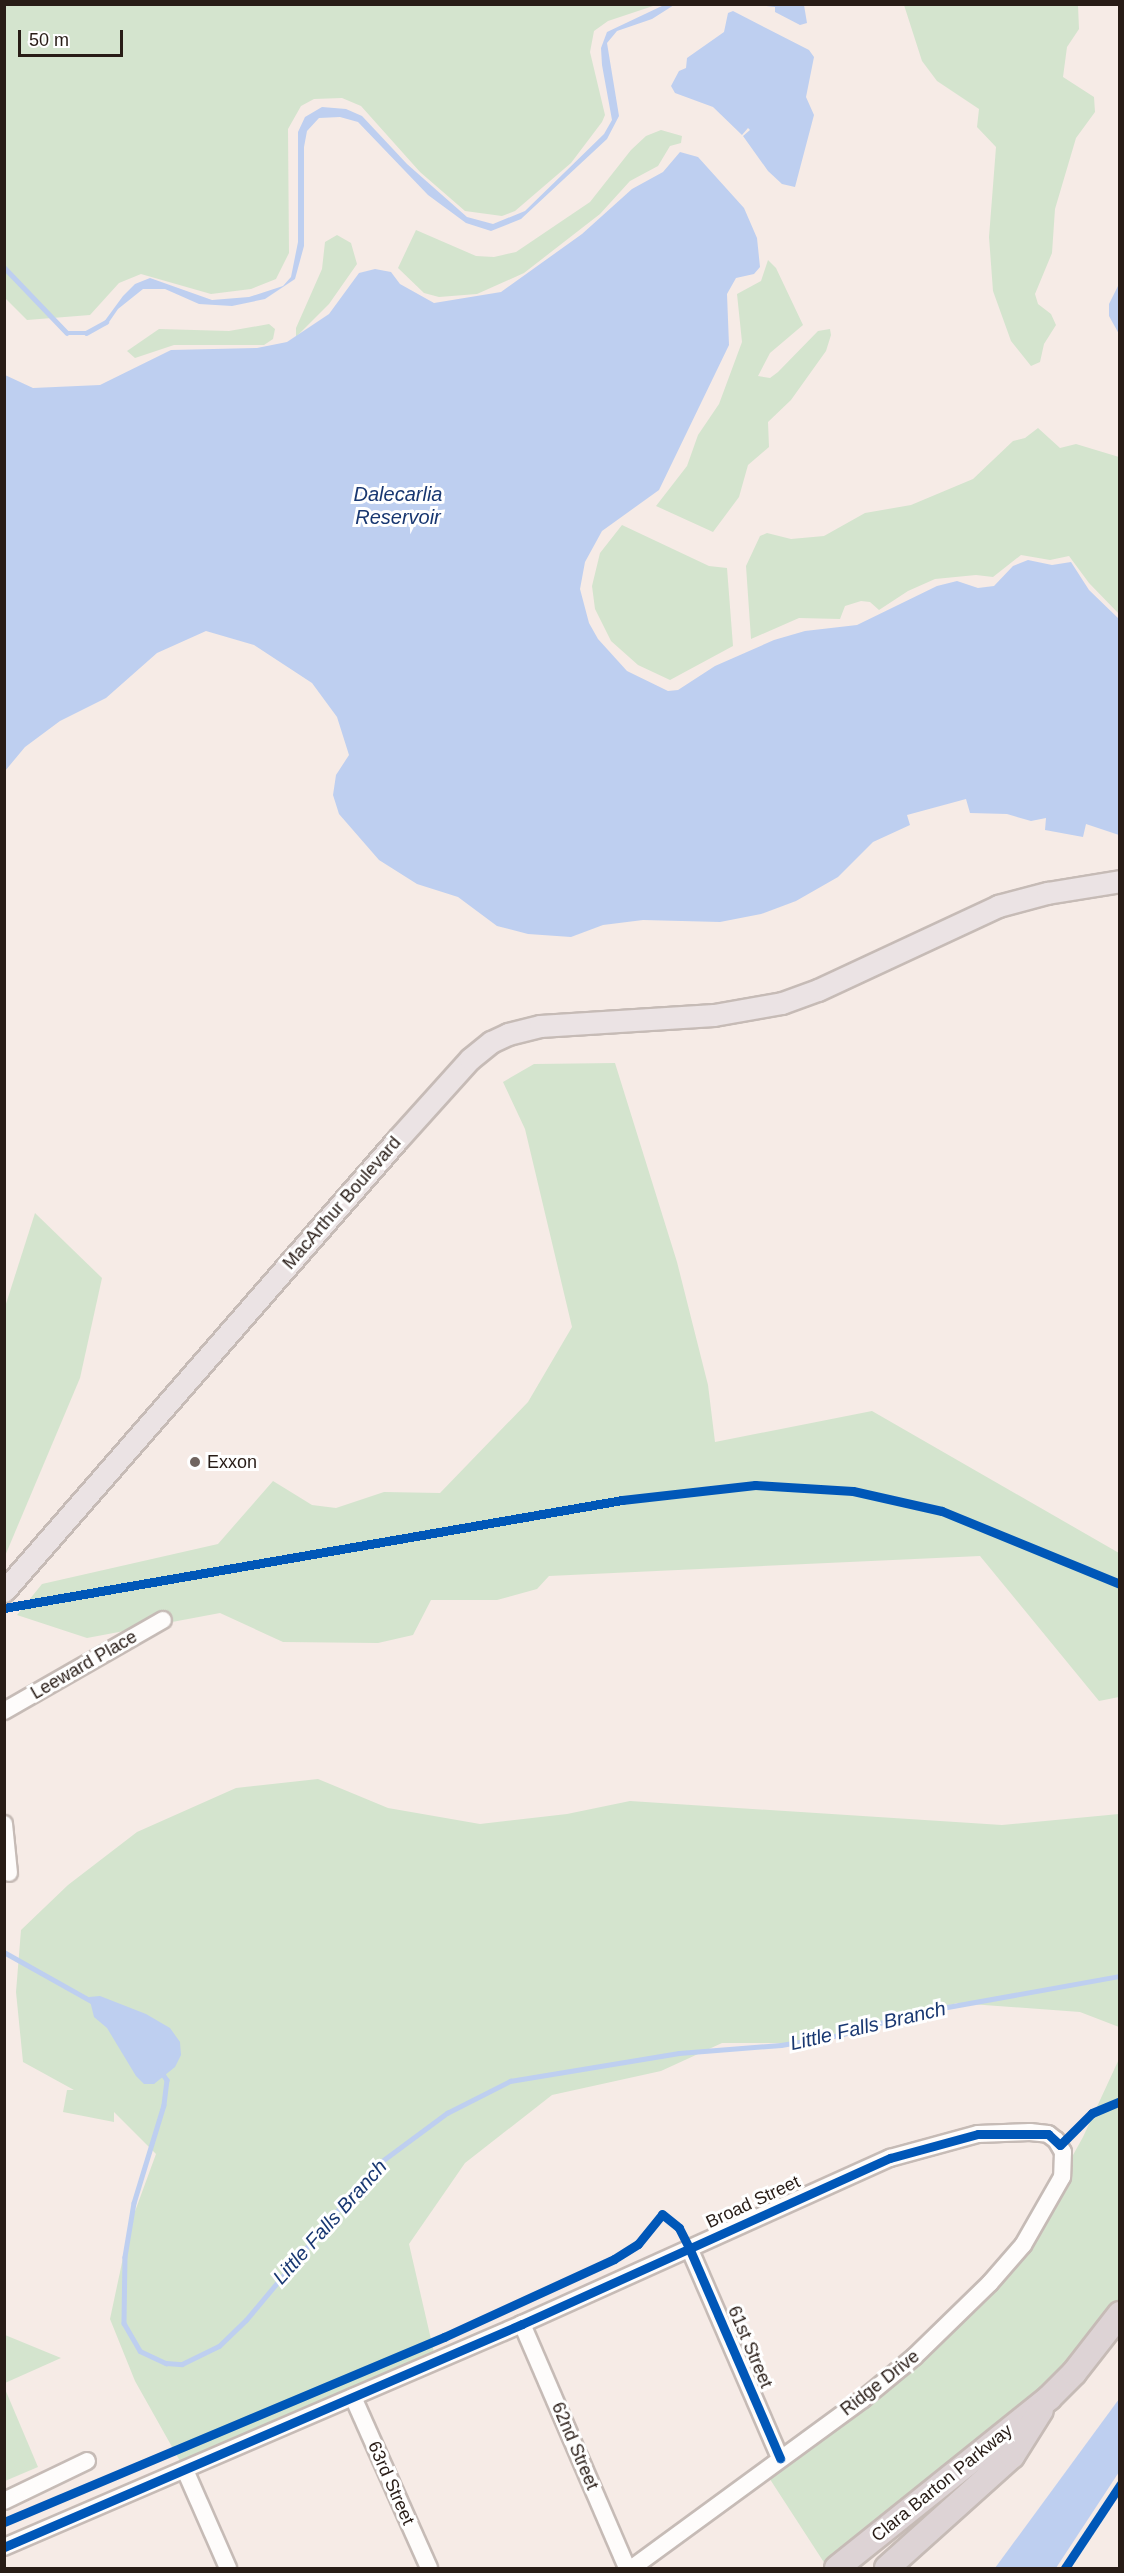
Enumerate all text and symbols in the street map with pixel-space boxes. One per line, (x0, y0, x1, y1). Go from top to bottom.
scale bar (21, 18, 126, 56)
text: 50 m (29, 30, 69, 50)
water label: Dalecarlia Reservoir (354, 483, 442, 530)
street label: MacArthur Boulevard (278, 1132, 406, 1274)
place label: Exxon (207, 1451, 257, 1473)
marker: Exxon (188, 1455, 202, 1469)
street label: Leeward Place (27, 1626, 141, 1704)
water label: Little Falls Branch (788, 1996, 948, 2056)
water label: Little Falls Branch (268, 2155, 392, 2289)
street label: Broad Street (703, 2171, 803, 2233)
street label: 61st Street (723, 2303, 777, 2391)
street label: Ridge Drive (836, 2346, 924, 2420)
street label: 62nd Street (547, 2399, 603, 2493)
street label: Clara Barton Parkway (867, 2420, 1017, 2546)
street label: 63rd Street (363, 2438, 419, 2528)

